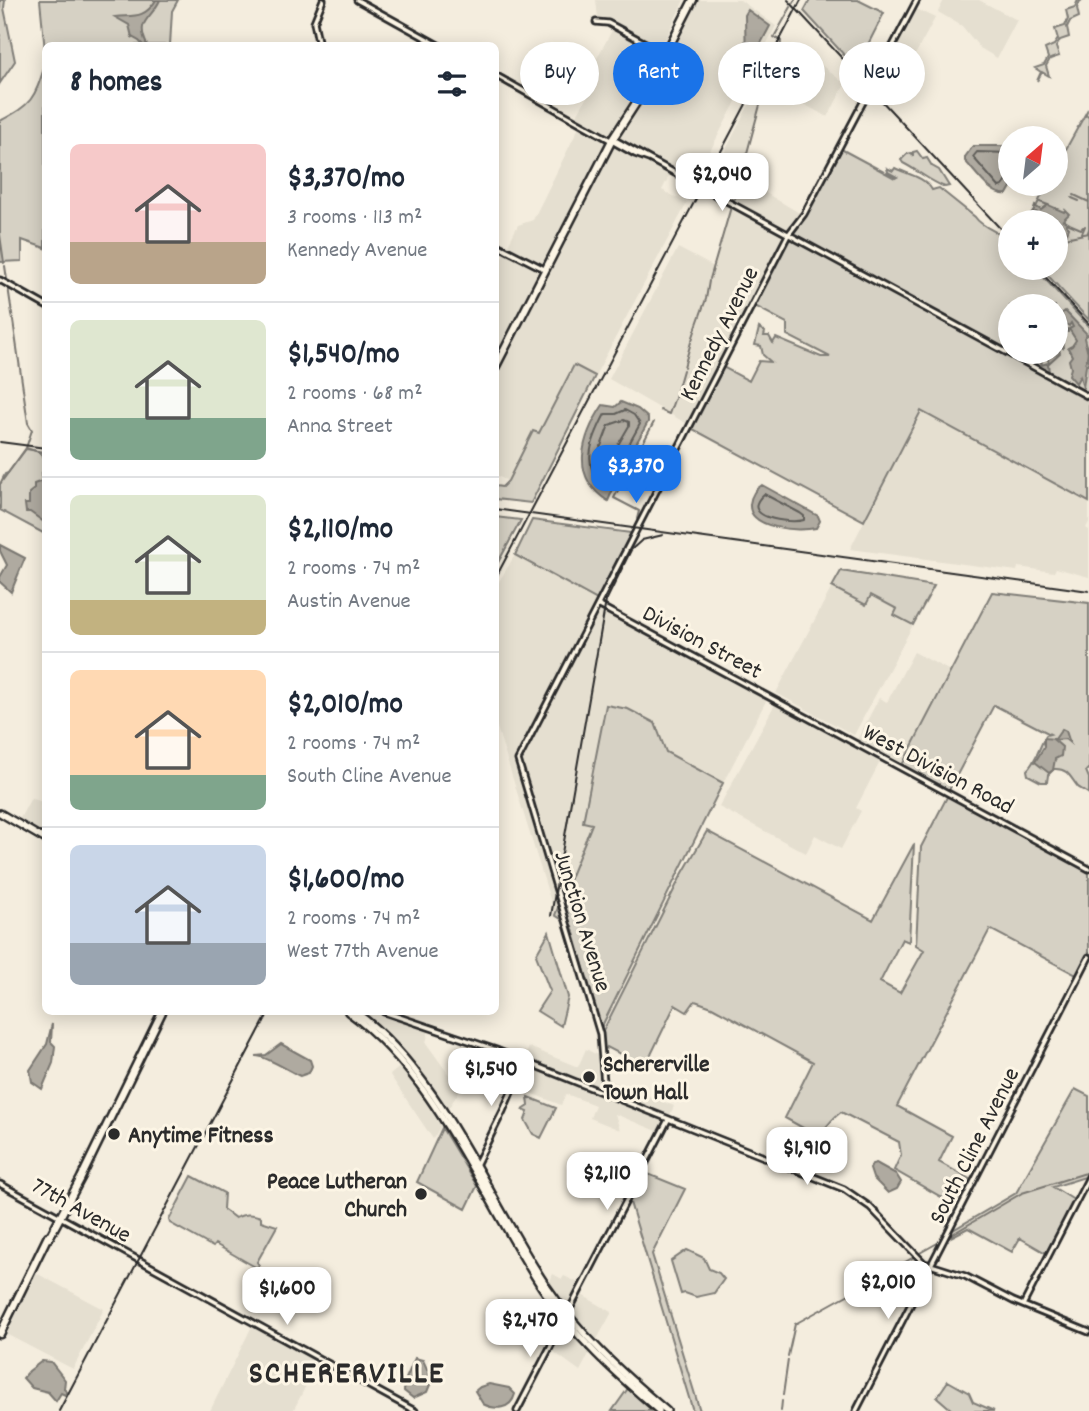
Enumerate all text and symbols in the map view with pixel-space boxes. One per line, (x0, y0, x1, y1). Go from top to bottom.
chip: Buy (520, 42, 599, 105)
chip: Rent (613, 42, 704, 105)
chip: Filters (718, 42, 825, 105)
chip: New (839, 42, 925, 105)
text: 8 homes (70, 63, 162, 106)
icon: filters (433, 65, 471, 103)
north arrow (998, 126, 1068, 196)
map controls (998, 126, 1068, 364)
pin: $2,040 (665, 154, 779, 213)
text: $3,370/mo (287, 159, 405, 202)
text: $2,040 (692, 159, 752, 192)
icon: home (126, 172, 210, 256)
text: 3 rooms · 113 m² (287, 202, 423, 235)
button: + (998, 210, 1068, 280)
text: Kennedy Avenue (287, 235, 427, 268)
street label: Kennedy Avenue (672, 261, 769, 407)
button: − (998, 294, 1068, 364)
text: $1,540/mo (287, 335, 400, 378)
icon: home (126, 348, 210, 432)
text: 2 rooms · 68 m² (287, 378, 423, 411)
text: Anna Street (287, 411, 393, 444)
pin: $3,370 (579, 446, 693, 505)
text: $3,370 (607, 451, 665, 484)
text: $2,110/mo (287, 510, 393, 553)
icon: home (126, 523, 210, 607)
text: 2 rooms · 74 m² (287, 553, 420, 586)
text: Austin Avenue (287, 586, 411, 619)
street label: Division Street (636, 598, 768, 690)
text: $2,010/mo (287, 685, 403, 728)
icon: home (126, 698, 210, 782)
street label: West Division Road (856, 717, 1019, 825)
text: 2 rooms · 74 m² (287, 728, 420, 761)
text: South Cline Avenue (287, 761, 452, 794)
street label: Junction Avenue (544, 847, 619, 997)
text: $1,600/mo (287, 860, 404, 903)
icon: home (126, 873, 210, 957)
text: 2 rooms · 74 m² (287, 903, 420, 936)
text: West 77th Avenue (287, 936, 439, 969)
pin: $1,540 (434, 1048, 548, 1108)
place label: Schererville Town Hall (603, 1049, 710, 1111)
text: $1,540 (464, 1054, 518, 1087)
street label: South Cline Avenue (922, 1062, 1030, 1231)
marker: Schererville Town Hall (581, 1069, 597, 1085)
place label: Anytime Fitness (128, 1120, 274, 1154)
marker: Anytime Fitness (106, 1126, 122, 1142)
pin: $1,910 (750, 1128, 864, 1187)
text: $1,910 (782, 1133, 832, 1166)
pin: $2,110 (550, 1152, 664, 1212)
text: $2,110 (583, 1158, 631, 1191)
place label: Peace Lutheran Church (267, 1166, 407, 1228)
street label: 77th Avenue (24, 1170, 137, 1253)
marker: Peace Lutheran Church (413, 1186, 429, 1202)
pin: $2,010 (831, 1262, 945, 1321)
text: $2,010 (860, 1267, 916, 1300)
pin: $1,600 (230, 1268, 344, 1327)
text: $1,600 (258, 1273, 316, 1306)
pin: $2,470 (473, 1300, 587, 1359)
text: $2,470 (502, 1305, 558, 1338)
district label: SCHERERVILLE (249, 1353, 445, 1399)

